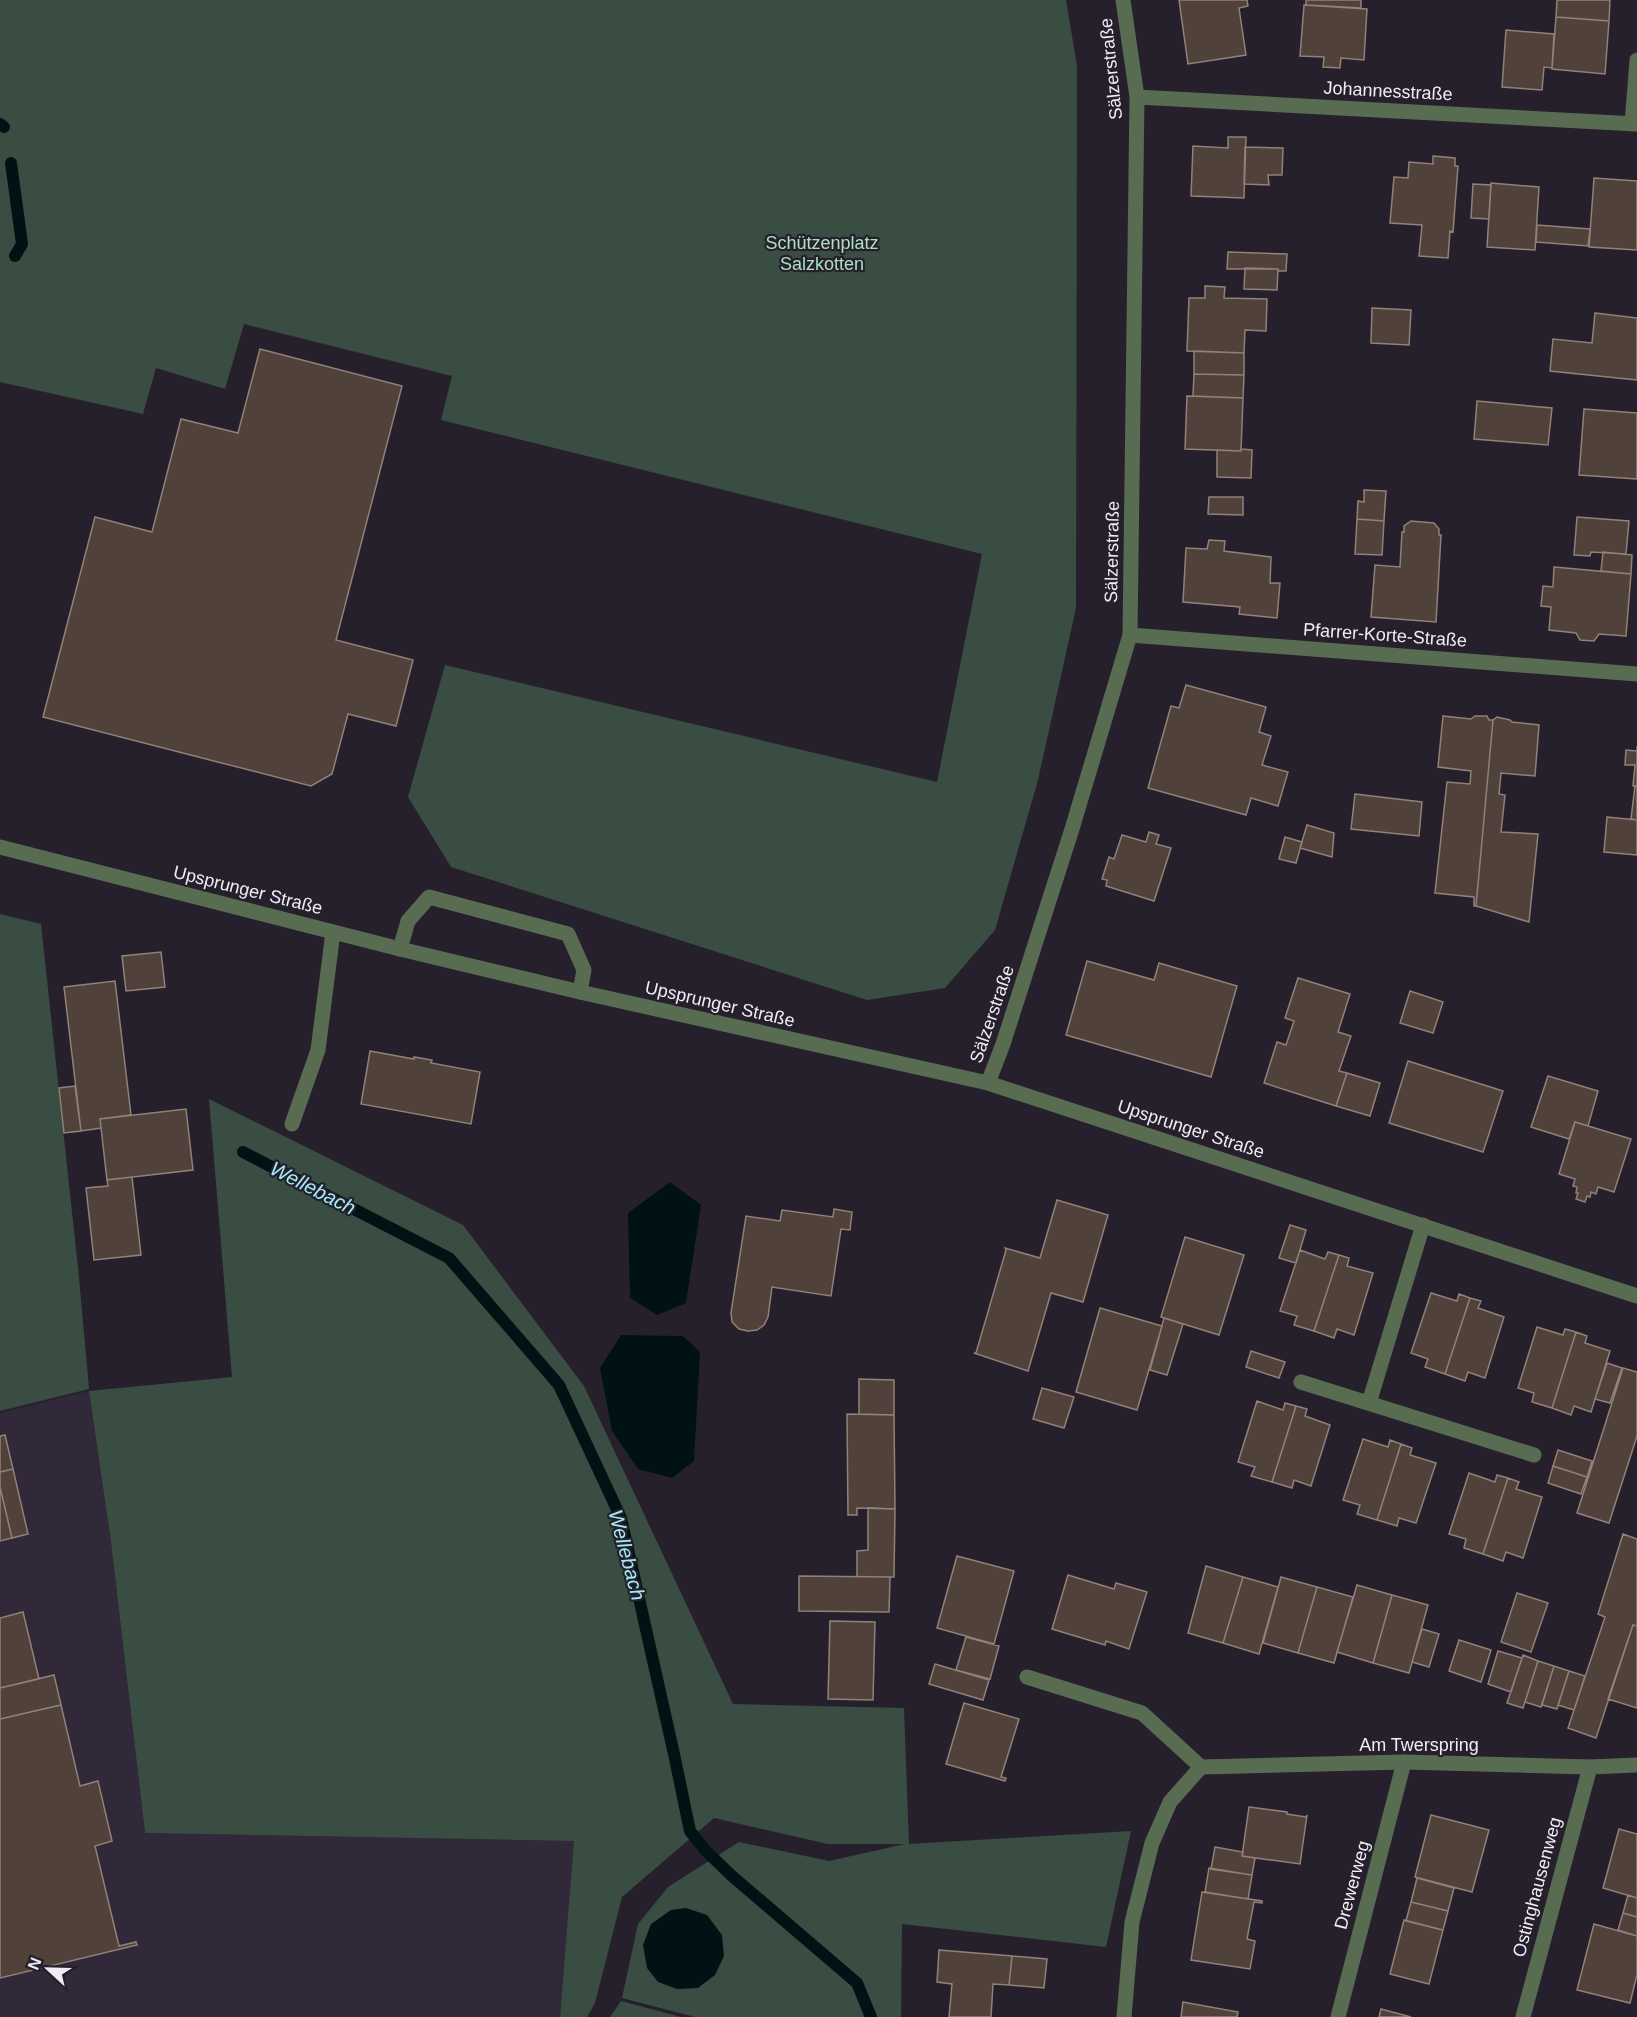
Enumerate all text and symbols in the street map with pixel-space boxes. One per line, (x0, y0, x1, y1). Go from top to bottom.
street label: Sälzerstraße (1096, 17, 1126, 121)
street label: Johannesstraße (1323, 78, 1453, 104)
park label: Schützenplatz Salzkotten (765, 233, 879, 274)
street label: Sälzerstraße (1101, 501, 1123, 603)
street label: Pfarrer-Korte-Straße (1302, 619, 1468, 651)
street label: Upsprunger Straße (171, 862, 325, 918)
street label: Sälzerstraße (966, 963, 1018, 1065)
street label: Upsprunger Straße (643, 977, 797, 1031)
street label: Upsprunger Straße (1115, 1096, 1267, 1162)
water label: Wellebach (267, 1157, 359, 1219)
water label: Wellebach (604, 1507, 650, 1603)
street label: Am Twerspring (1359, 1735, 1479, 1755)
street label: Ostinghausenweg (1509, 1815, 1565, 1959)
street label: Drewerweg (1331, 1838, 1373, 1932)
north arrow (18, 1939, 78, 1999)
text: N (25, 1955, 45, 1972)

